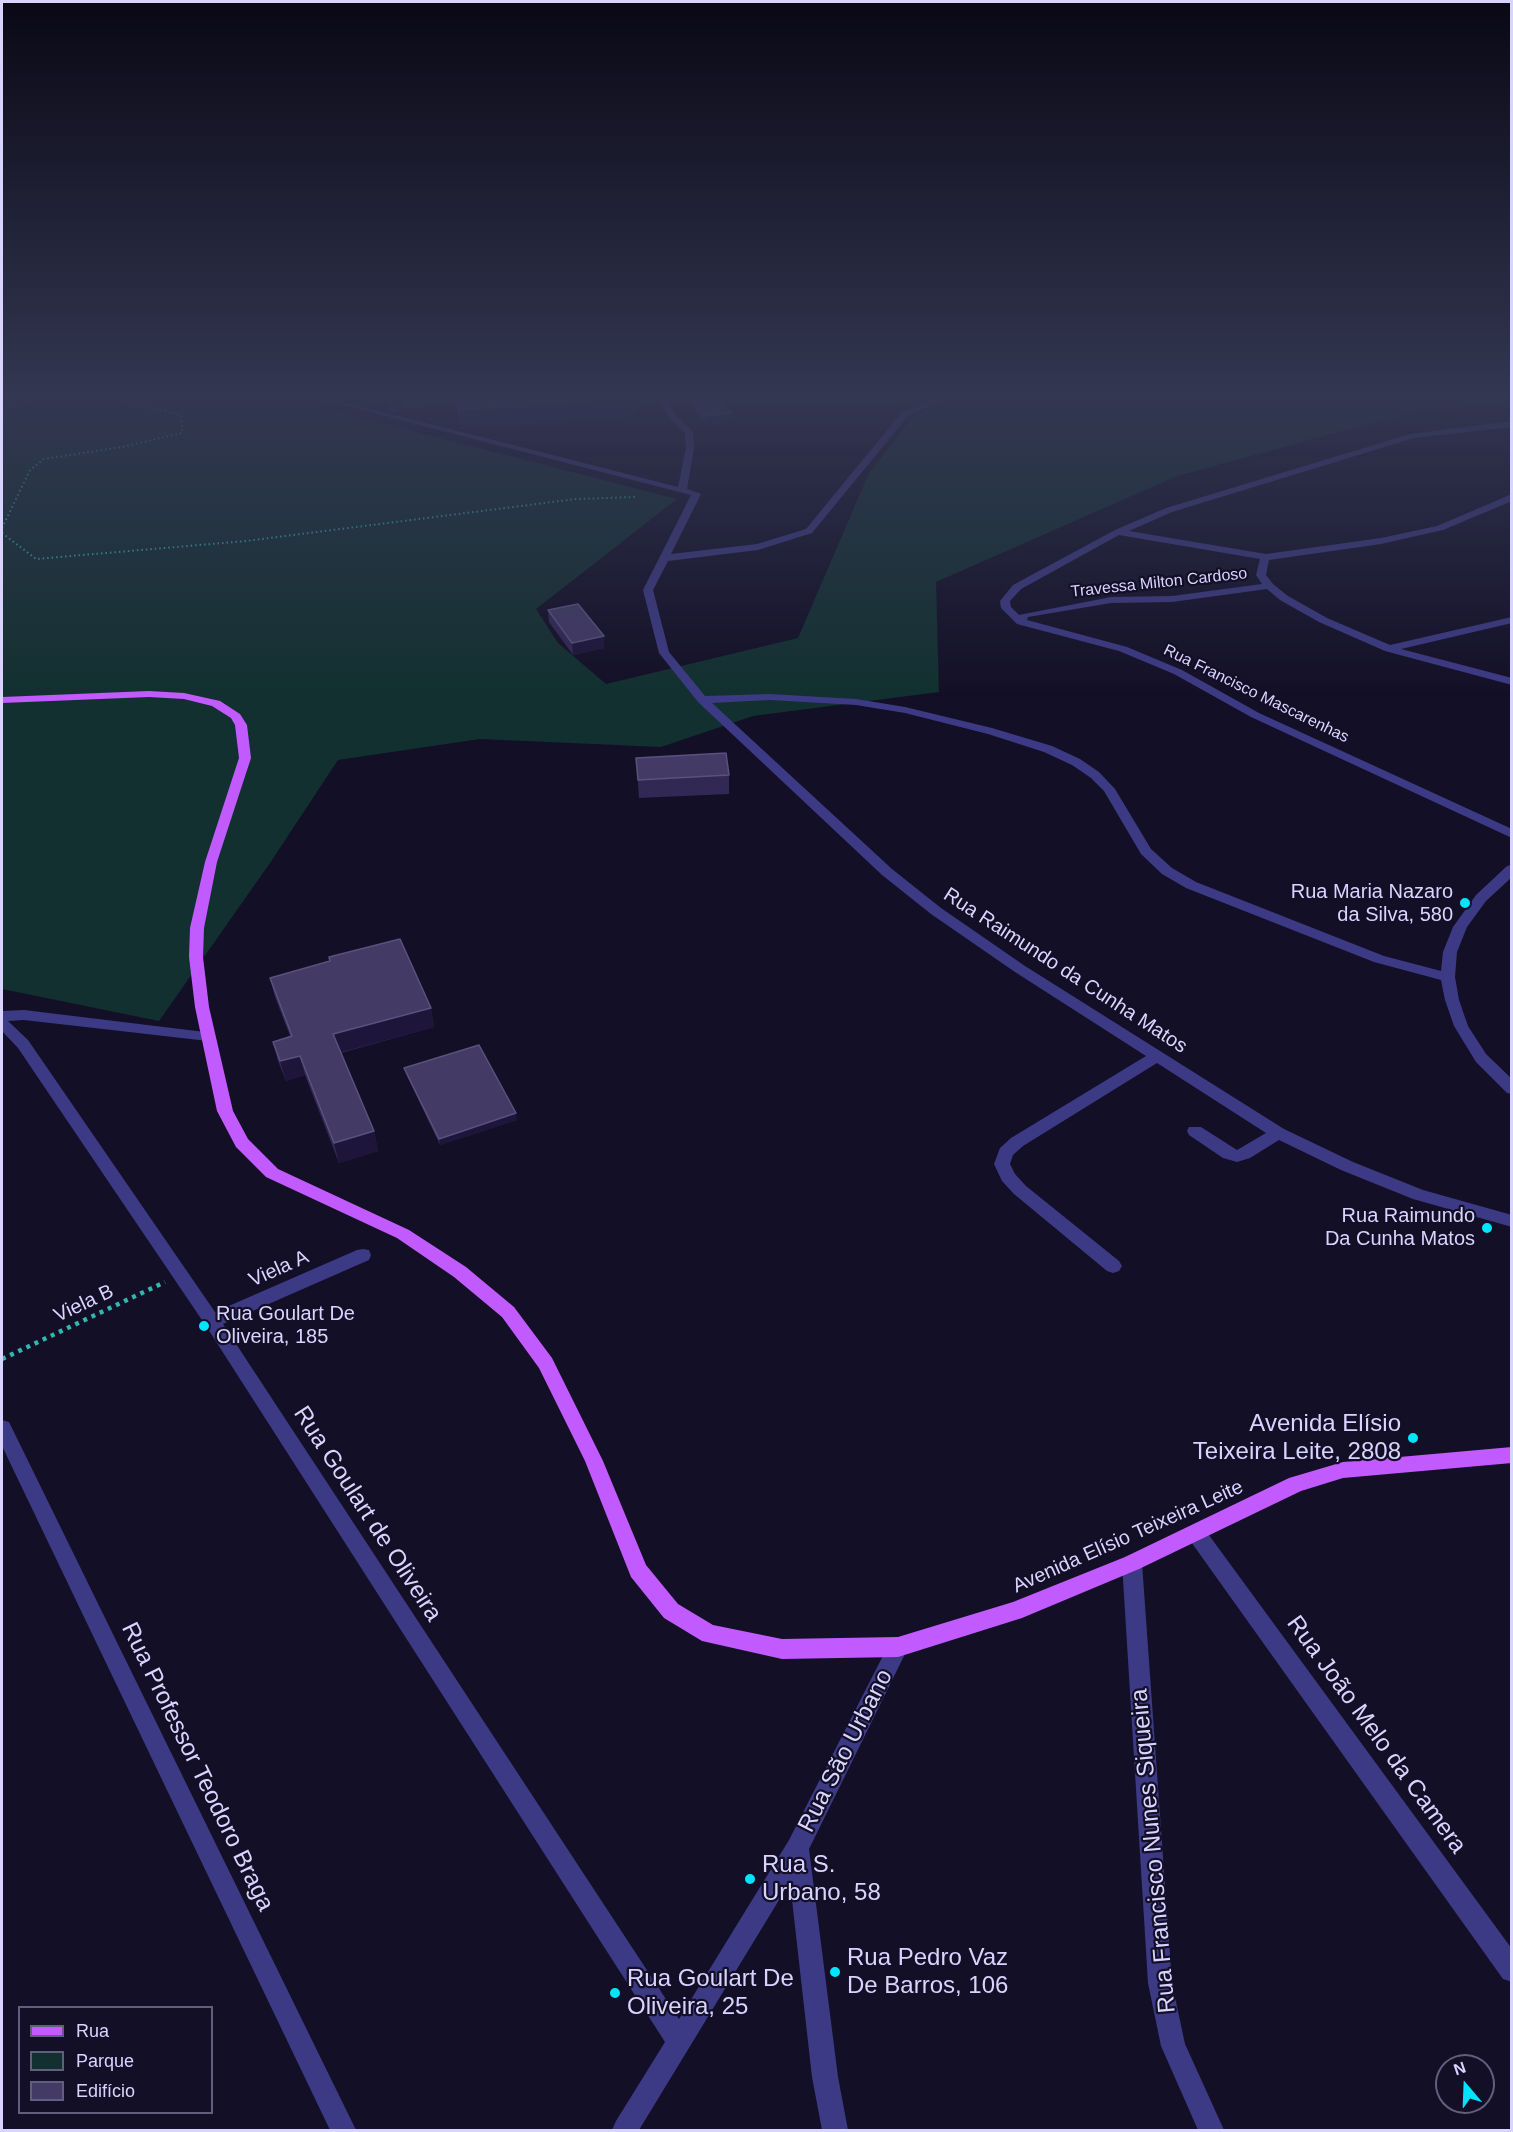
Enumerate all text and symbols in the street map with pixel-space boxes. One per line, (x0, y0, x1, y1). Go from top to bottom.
street label: Travessa Milton Cardoso (1070, 564, 1248, 602)
street label: Rua Francisco Mascarenhas (1160, 641, 1352, 747)
place label: Rua Maria Nazaro da Silva, 580 (1291, 880, 1453, 927)
street label: Rua Raimundo da Cunha Matos (939, 883, 1191, 1059)
marker: Rua Maria Nazaro da Silva, 580 (1458, 896, 1472, 910)
place label: Rua Raimundo Da Cunha Matos (1325, 1204, 1475, 1251)
marker: Rua Raimundo Da Cunha Matos (1480, 1221, 1494, 1235)
street label: Viela A (245, 1245, 313, 1293)
street label: Viela B (50, 1280, 118, 1328)
place label: Rua Goulart De Oliveira, 185 (216, 1302, 355, 1349)
marker: Rua Goulart De Oliveira, 185 (197, 1319, 211, 1333)
street label: Rua Goulart de Oliveira (287, 1401, 447, 1627)
place label: Avenida Elísio Teixeira Leite, 2808 (1193, 1410, 1401, 1466)
marker: Avenida Elísio Teixeira Leite, 2808 (1406, 1431, 1420, 1445)
street label: Avenida Elísio Teixeira Leite (1009, 1475, 1247, 1599)
street label: Rua João Melo da Camera (1280, 1611, 1472, 1859)
street label: Rua Professor Teodoro Braga (114, 1618, 280, 1916)
street label: Rua São Urbano (793, 1665, 899, 1837)
street label: Rua Francisco Nunes Siqueira (1125, 1688, 1183, 2014)
place label: Rua S. Urbano, 58 (762, 1851, 881, 1907)
marker: Rua S. Urbano, 58 (743, 1872, 757, 1886)
place label: Rua Pedro Vaz De Barros, 106 (847, 1944, 1008, 2000)
place label: Rua Goulart De Oliveira, 25 (627, 1965, 794, 2021)
marker: Rua Pedro Vaz De Barros, 106 (828, 1965, 842, 1979)
marker: Rua Goulart De Oliveira, 25 (608, 1986, 622, 2000)
legend (18, 2006, 213, 2114)
text: Rua (76, 2021, 109, 2041)
text: Parque (76, 2051, 134, 2071)
north arrow (1435, 2054, 1495, 2114)
text: N (1451, 2058, 1468, 2078)
text: Edifício (76, 2081, 135, 2101)

